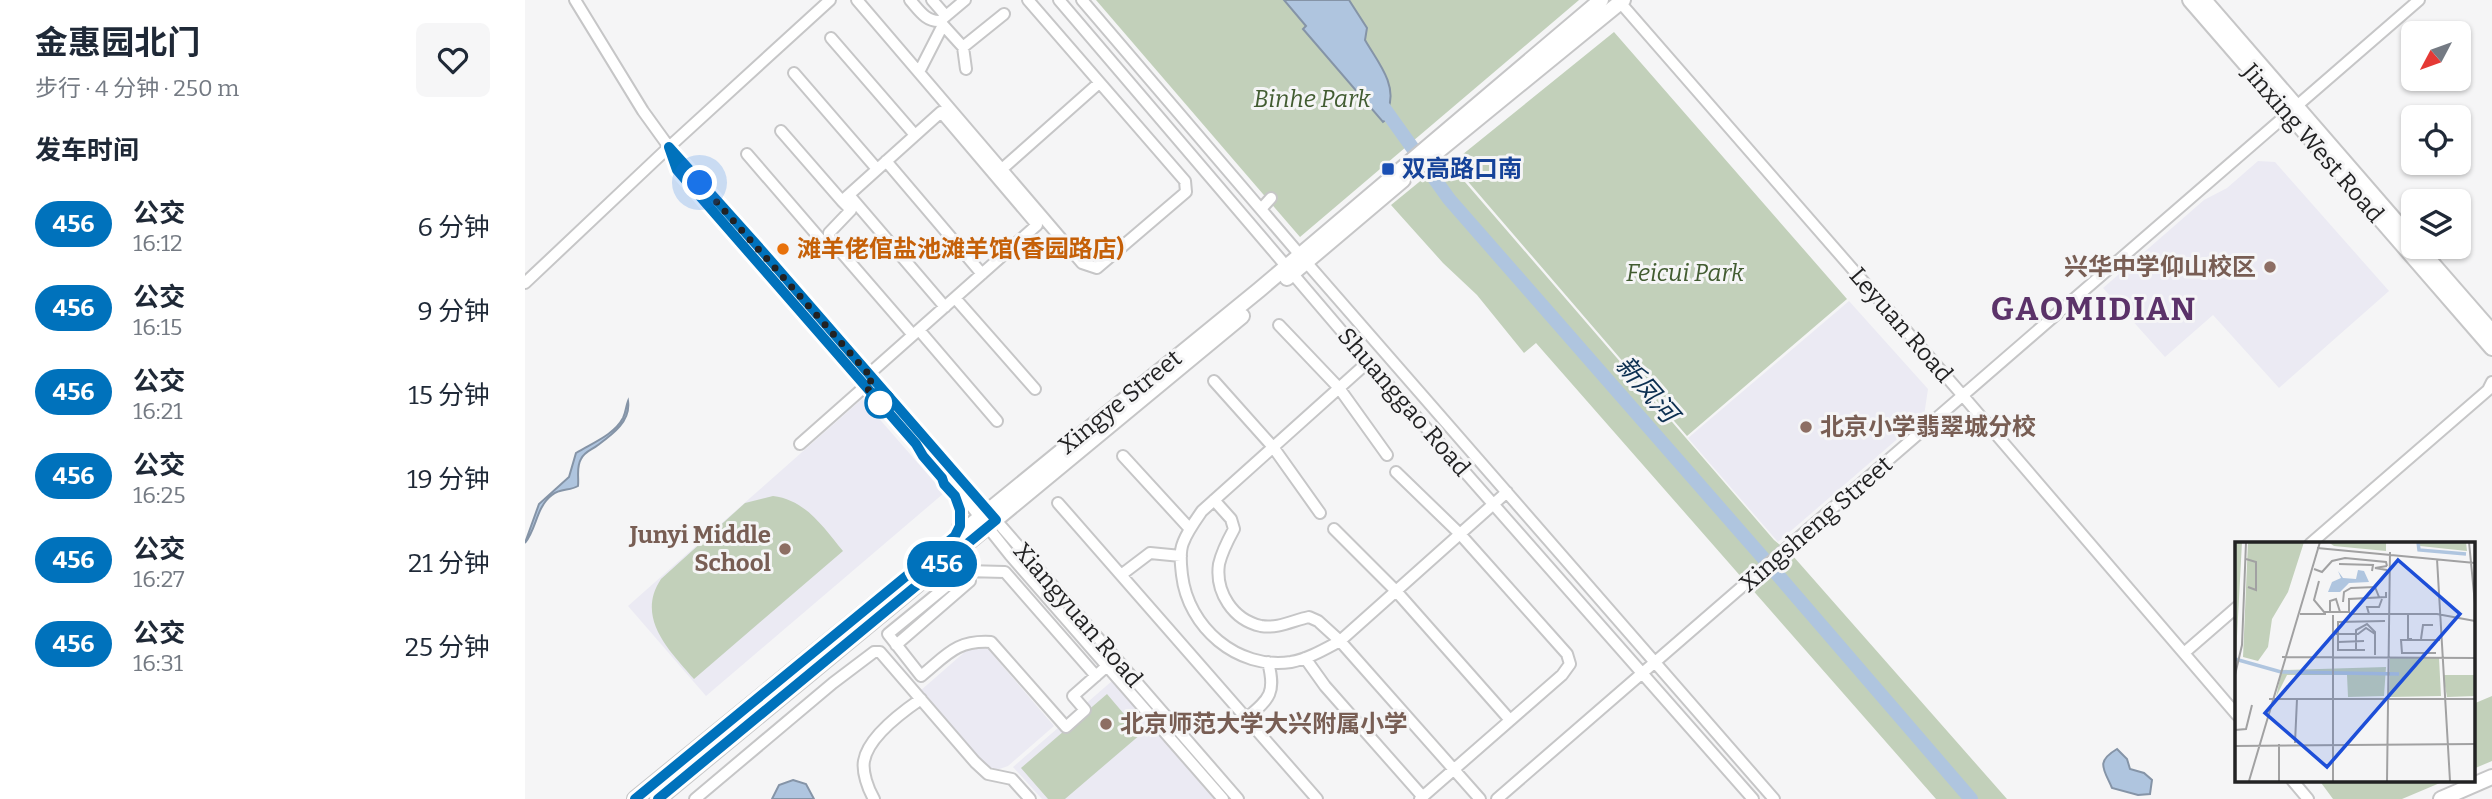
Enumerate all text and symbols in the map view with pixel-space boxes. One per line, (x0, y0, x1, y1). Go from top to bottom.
north arrow (2401, 21, 2471, 91)
map controls (2401, 21, 2471, 259)
text: 金惠园北门 (35, 23, 200, 63)
button: heart (416, 23, 490, 97)
street label: Jinxing West Road (2236, 57, 2390, 228)
text: 步行 · 4 分钟 · 250 m (35, 74, 239, 102)
park label: Binhe Park (1253, 85, 1372, 113)
button: locate (2401, 105, 2471, 175)
text: 发车时间 (35, 135, 139, 166)
place label: 双高路口南 (1402, 155, 1522, 183)
marker: 双高路口南 (1380, 161, 1396, 177)
your location (682, 165, 717, 200)
button: layers (2401, 189, 2471, 259)
text: 公交 (133, 198, 185, 229)
text: 456 (53, 210, 94, 238)
text: 6 分钟 (418, 212, 490, 243)
text: 16:12 (133, 229, 183, 257)
place label: 滩羊佬倌盐池滩羊馆(香园路店) (797, 235, 1124, 263)
marker: 滩羊佬倌盐池滩羊馆(香园路店) (775, 241, 791, 257)
place label: 兴华中学仰山校区 (2064, 253, 2256, 281)
park label: Feicui Park (1626, 259, 1745, 287)
marker: 兴华中学仰山校区 (2262, 259, 2278, 275)
street label: Leyuan Road (1844, 262, 1958, 388)
text: 公交 (133, 282, 185, 313)
district label: GAOMIDIAN (1991, 290, 2197, 328)
text: 456 (53, 294, 94, 322)
text: 9 分钟 (418, 296, 490, 327)
text: 16:15 (133, 313, 182, 341)
street label: Shuanggao Road (1332, 322, 1476, 482)
street label: Xingye Street (1053, 344, 1187, 460)
water label: 新凤河 (1609, 350, 1687, 433)
text: 公交 (133, 366, 185, 397)
text: 456 (53, 378, 94, 406)
text: 15 分钟 (408, 380, 490, 411)
unlabelled marker (865, 388, 895, 418)
text: 16:21 (133, 397, 183, 425)
place label: 北京小学翡翠城分校 (1820, 413, 2036, 441)
marker: 北京小学翡翠城分校 (1798, 419, 1814, 435)
text: 公交 (133, 450, 185, 481)
street label: Xingsheng Street (1734, 450, 1898, 598)
text: 456 (53, 462, 94, 490)
text: 19 分钟 (407, 464, 490, 495)
text: 16:25 (133, 481, 186, 509)
place label: Junyi Middle School (628, 521, 772, 577)
text: 公交 (133, 534, 185, 565)
street label: Xiangyuan Road (1008, 537, 1148, 693)
marker: Junyi Middle School (777, 541, 793, 557)
line badge: 456 (902, 541, 982, 587)
inset map (2235, 542, 2475, 782)
text: 456 (53, 546, 94, 574)
text: 21 分钟 (408, 548, 490, 579)
text: 456 (921, 550, 963, 578)
text: 16:27 (133, 565, 185, 593)
text: 公交 (133, 618, 185, 649)
text: 456 (53, 630, 94, 658)
text: 25 分钟 (405, 632, 490, 663)
text: 16:31 (133, 649, 183, 677)
place label: 北京师范大学大兴附属小学 (1120, 710, 1408, 738)
marker: 北京师范大学大兴附属小学 (1098, 716, 1114, 732)

